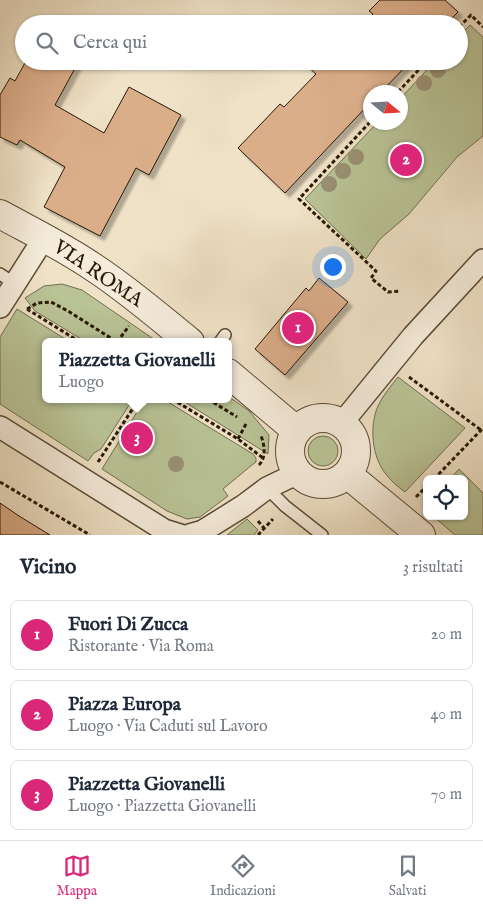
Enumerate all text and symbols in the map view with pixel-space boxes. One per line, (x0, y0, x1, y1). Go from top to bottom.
search box (15, 15, 468, 70)
icon: search (33, 29, 61, 57)
text: Cerca qui (73, 31, 147, 55)
north arrow (363, 85, 408, 130)
pin: 2 (390, 141, 422, 179)
street label: VIA ROMA (47, 234, 148, 313)
your location (320, 254, 346, 280)
pin: 1 (282, 309, 314, 347)
popup (42, 338, 232, 403)
text: Piazzetta Giovanelli (58, 349, 216, 373)
text: Luogo (58, 373, 104, 393)
pin: 3 (121, 419, 153, 457)
map controls (423, 475, 468, 520)
button: locate (423, 475, 468, 520)
text: Vicino (20, 554, 76, 581)
text: 3 risultati (403, 558, 463, 578)
text: Fuori Di Zucca (68, 613, 188, 637)
text: 1 (34, 625, 40, 645)
text: 20 m (431, 625, 462, 645)
text: Ristorante · Via Roma (68, 637, 214, 657)
text: Piazza Europa (68, 693, 181, 717)
text: 2 (33, 705, 41, 725)
text: 40 m (430, 705, 462, 725)
text: Luogo · Via Caduti sul Lavoro (68, 717, 268, 737)
text: Piazzetta Giovanelli (68, 773, 225, 797)
text: 3 (34, 785, 40, 805)
text: 70 m (431, 785, 462, 805)
text: Luogo · Piazzetta Giovanelli (68, 797, 256, 817)
tab: Mappa (57, 852, 97, 900)
tab: Indicazioni (210, 852, 276, 900)
tab: Salvati (389, 852, 426, 900)

